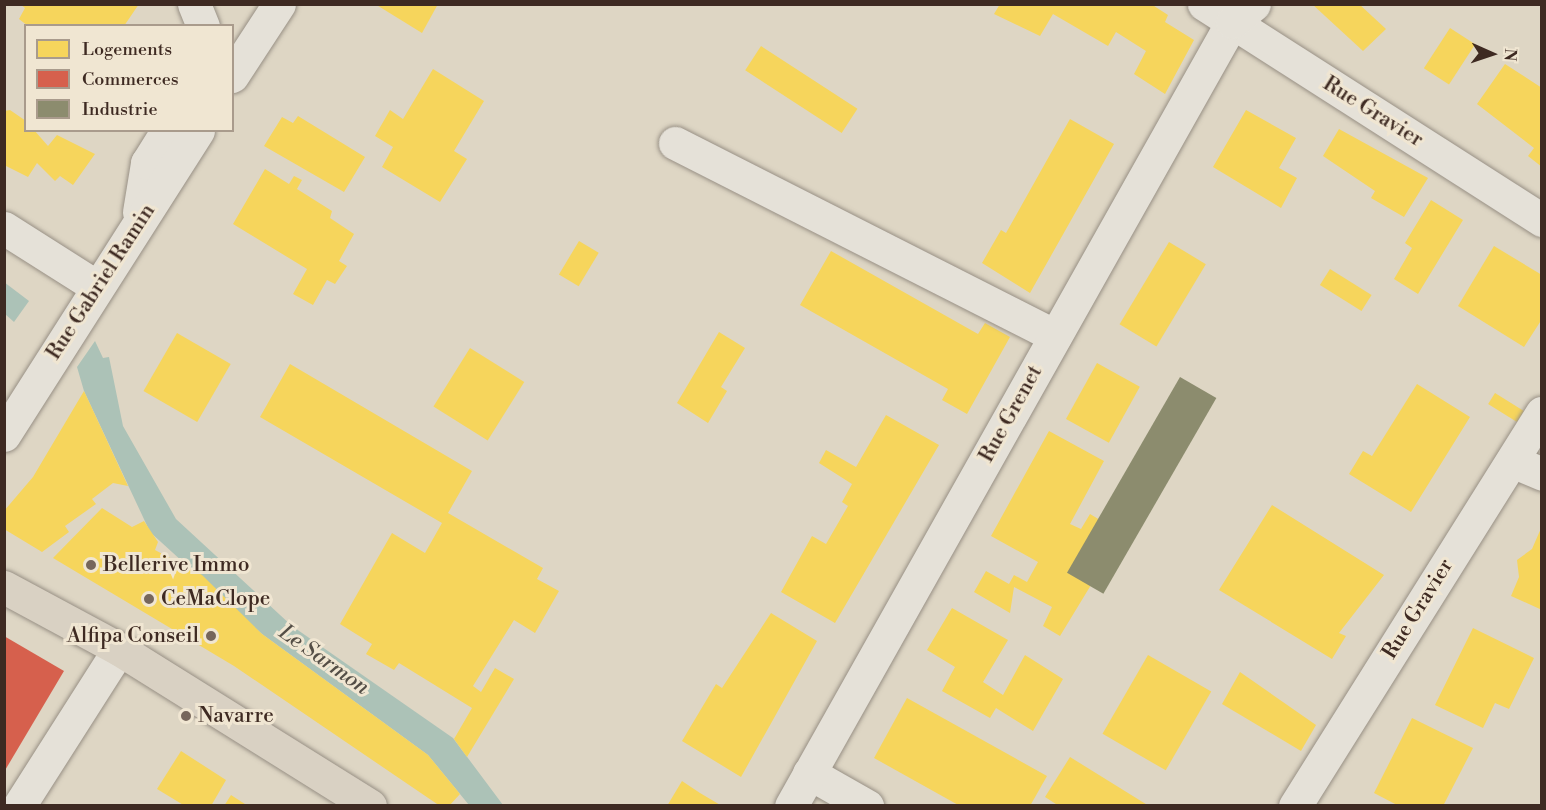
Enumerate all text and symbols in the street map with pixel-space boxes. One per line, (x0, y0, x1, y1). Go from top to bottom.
legend (24, 24, 234, 132)
north arrow (1462, 24, 1522, 84)
text: Logements (82, 38, 172, 61)
text: N (1500, 48, 1520, 62)
text: Commerces (82, 68, 179, 91)
street label: Rue Gravier (1318, 71, 1428, 153)
text: Industrie (82, 98, 158, 121)
street label: Rue Gabriel Ramin (41, 199, 161, 365)
street label: Rue Grenet (974, 361, 1048, 467)
place label: Bellerive Immo (103, 552, 249, 578)
street label: Rue Gravier (1377, 554, 1459, 664)
marker: Bellerive Immo (84, 558, 98, 572)
place label: CeMaClope (161, 586, 270, 612)
marker: CeMaClope (142, 592, 156, 606)
water label: Le Sarmon (274, 619, 374, 701)
place label: Alfipa Conseil (67, 623, 199, 649)
marker: Alfipa Conseil (204, 629, 218, 643)
place label: Navarre (198, 703, 274, 729)
marker: Navarre (179, 709, 193, 723)

